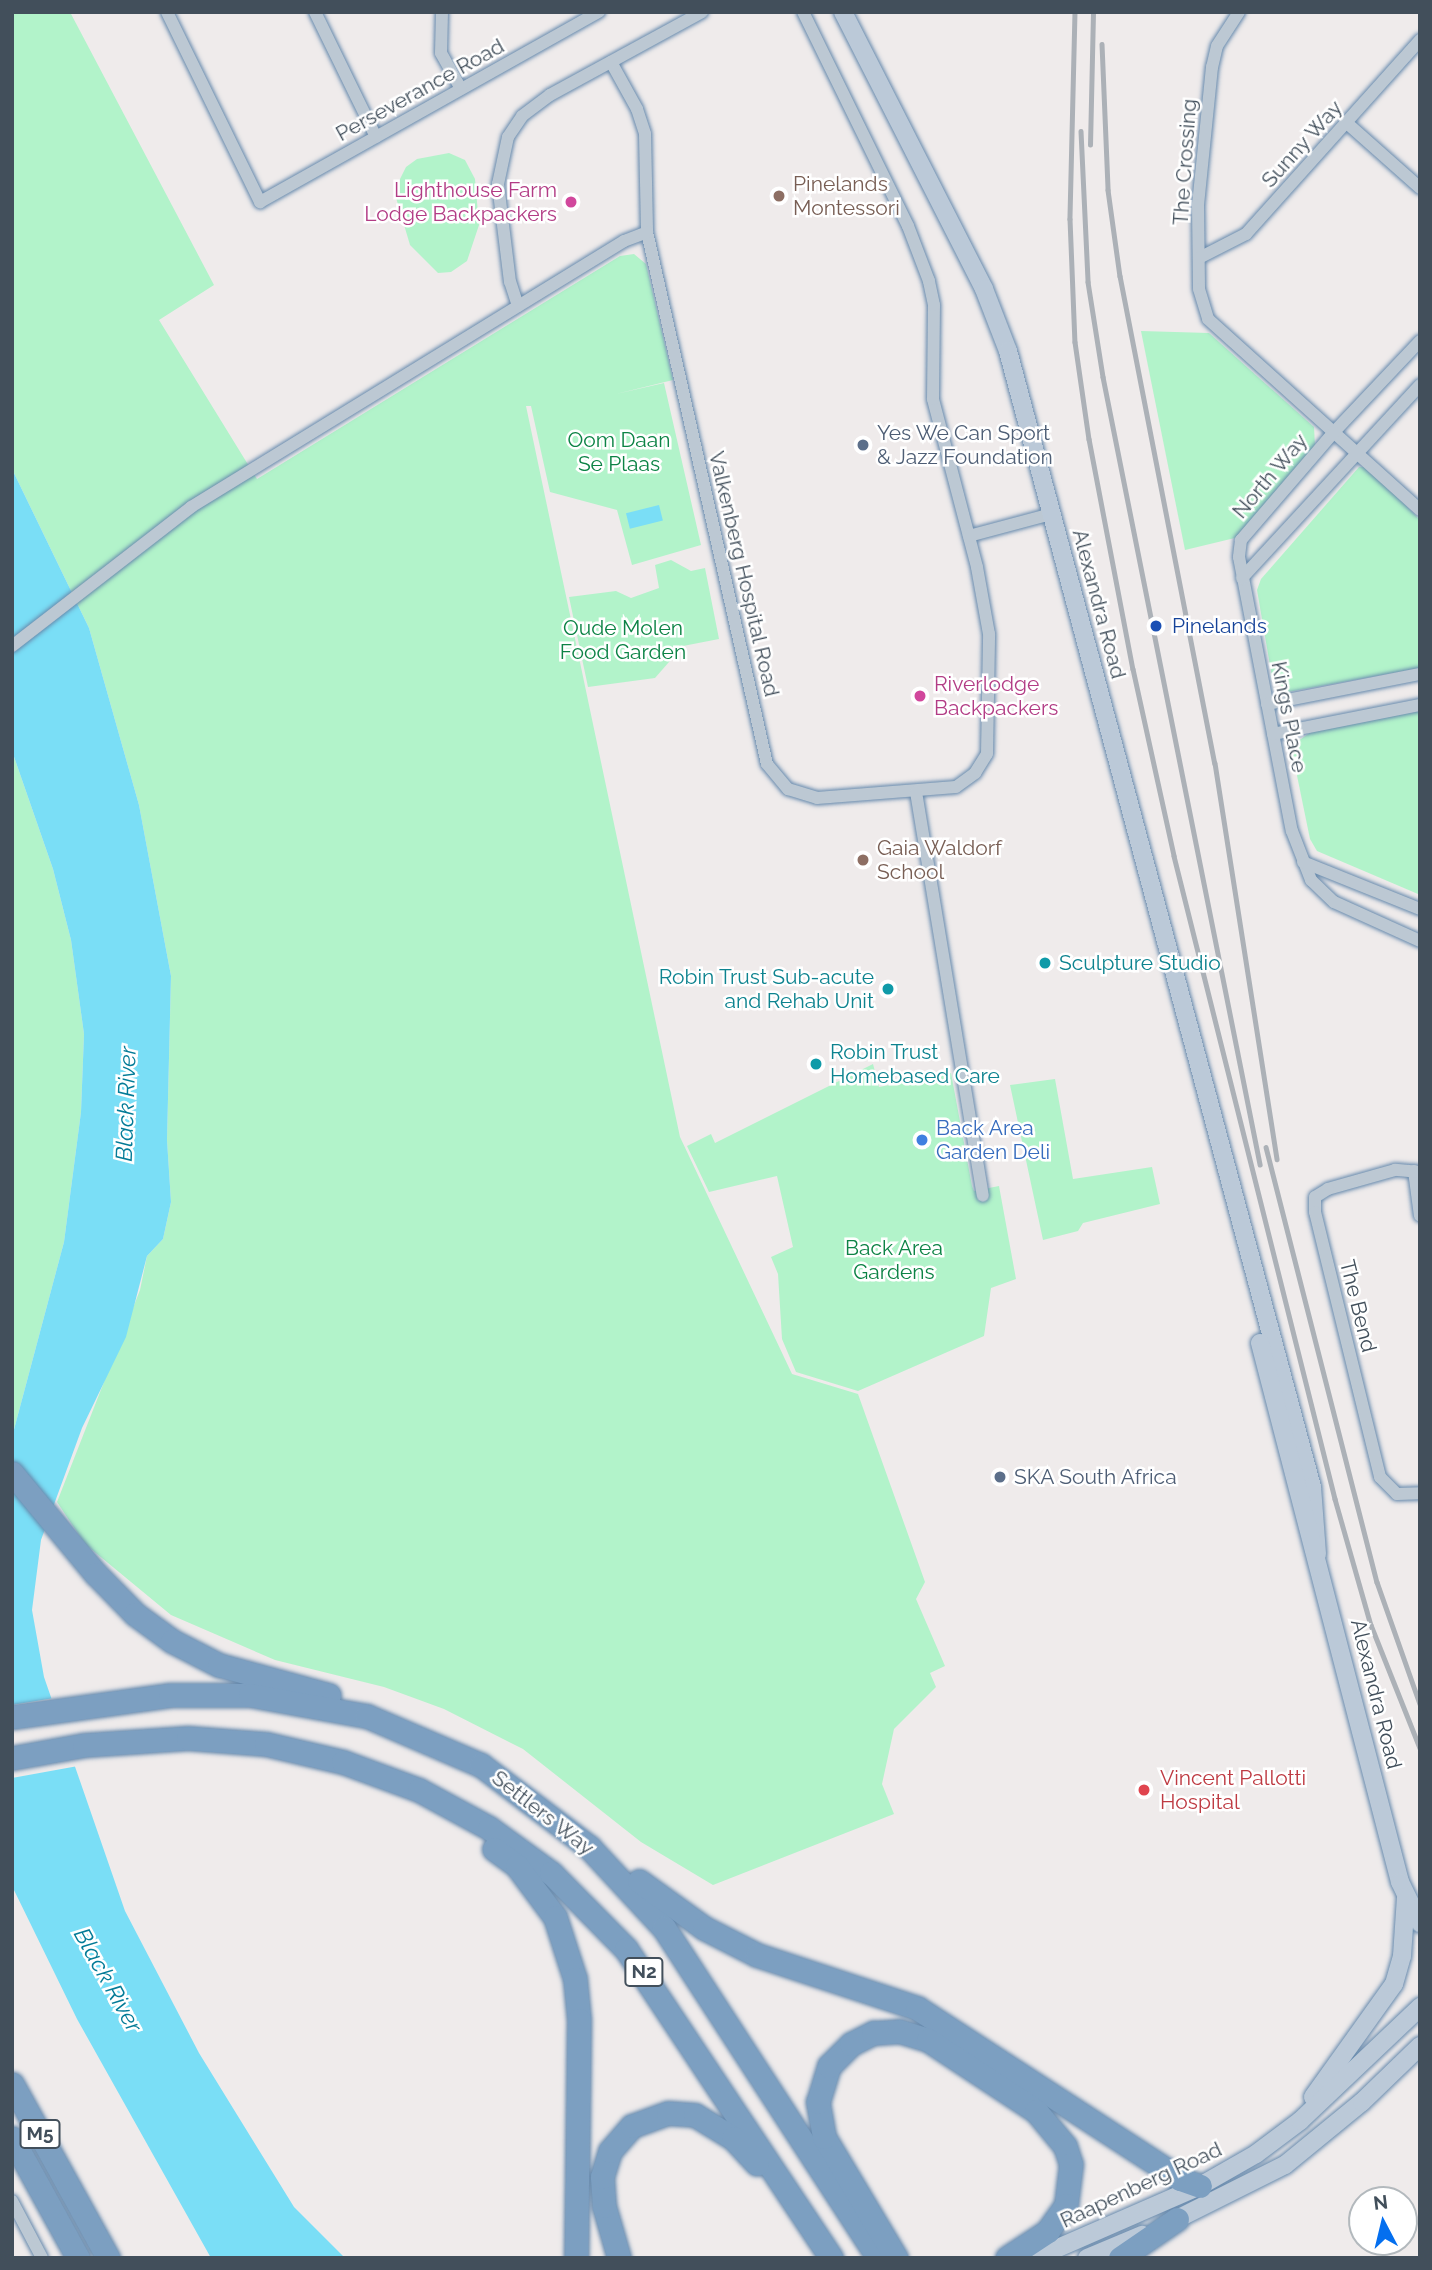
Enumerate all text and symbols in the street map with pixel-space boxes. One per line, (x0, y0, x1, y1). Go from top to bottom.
street label: Perseverance Road (332, 33, 508, 147)
street label: Sunny Way (1256, 95, 1348, 193)
street label: The Crossing (1168, 98, 1202, 226)
place label: Pinelands Montessori (793, 171, 900, 221)
place label: Lighthouse Farm Lodge Backpackers (364, 177, 557, 227)
marker: Pinelands Montessori (771, 188, 787, 204)
marker: Lighthouse Farm Lodge Backpackers (563, 194, 579, 210)
place label: Yes We Can Sport & Jazz Foundation (877, 420, 1053, 470)
park label: Oom Daan Se Plaas (568, 427, 670, 477)
street label: North Way (1227, 428, 1313, 524)
marker: Yes We Can Sport & Jazz Foundation (855, 437, 871, 453)
street label: Valkenberg Hospital Road (703, 449, 785, 699)
street label: Alexandra Road (1067, 527, 1131, 681)
place label: Pinelands (1172, 613, 1267, 639)
park label: Oude Molen Food Garden (560, 615, 686, 665)
marker: Pinelands (1146, 616, 1166, 636)
street label: Kings Place (1266, 659, 1312, 775)
place label: Riverlodge Backpackers (934, 671, 1058, 721)
marker: Riverlodge Backpackers (912, 688, 928, 704)
place label: Gaia Waldorf School (877, 835, 1003, 885)
marker: Gaia Waldorf School (855, 852, 871, 868)
place label: Sculpture Studio (1059, 950, 1221, 976)
marker: Sculpture Studio (1037, 955, 1053, 971)
place label: Robin Trust Sub-acute and Rehab Unit (658, 964, 874, 1014)
marker: Robin Trust Sub-acute and Rehab Unit (880, 981, 896, 997)
place label: Robin Trust Homebased Care (830, 1039, 1000, 1089)
water label: Black River (110, 1046, 142, 1162)
marker: Robin Trust Homebased Care (808, 1056, 824, 1072)
place label: Back Area Garden Deli (936, 1115, 1050, 1165)
marker: Back Area Garden Deli (914, 1132, 930, 1148)
park label: Back Area Gardens (845, 1235, 943, 1285)
street label: The Bend (1334, 1257, 1382, 1355)
place label: SKA South Africa (1014, 1464, 1178, 1490)
marker: SKA South Africa (992, 1469, 1008, 1485)
street label: Alexandra Road (1345, 1616, 1407, 1772)
street label: Settlers Way (487, 1765, 599, 1861)
place label: Vincent Pallotti Hospital (1160, 1765, 1306, 1815)
marker: Vincent Pallotti Hospital (1134, 1780, 1154, 1800)
water label: Black River (68, 1923, 148, 2037)
road number: N2 (623, 1956, 665, 1988)
road number: M5 (19, 2118, 61, 2150)
street label: Raapenberg Road (1056, 2137, 1226, 2233)
north arrow (1348, 2186, 1418, 2256)
text: N (1372, 2190, 1389, 2214)

